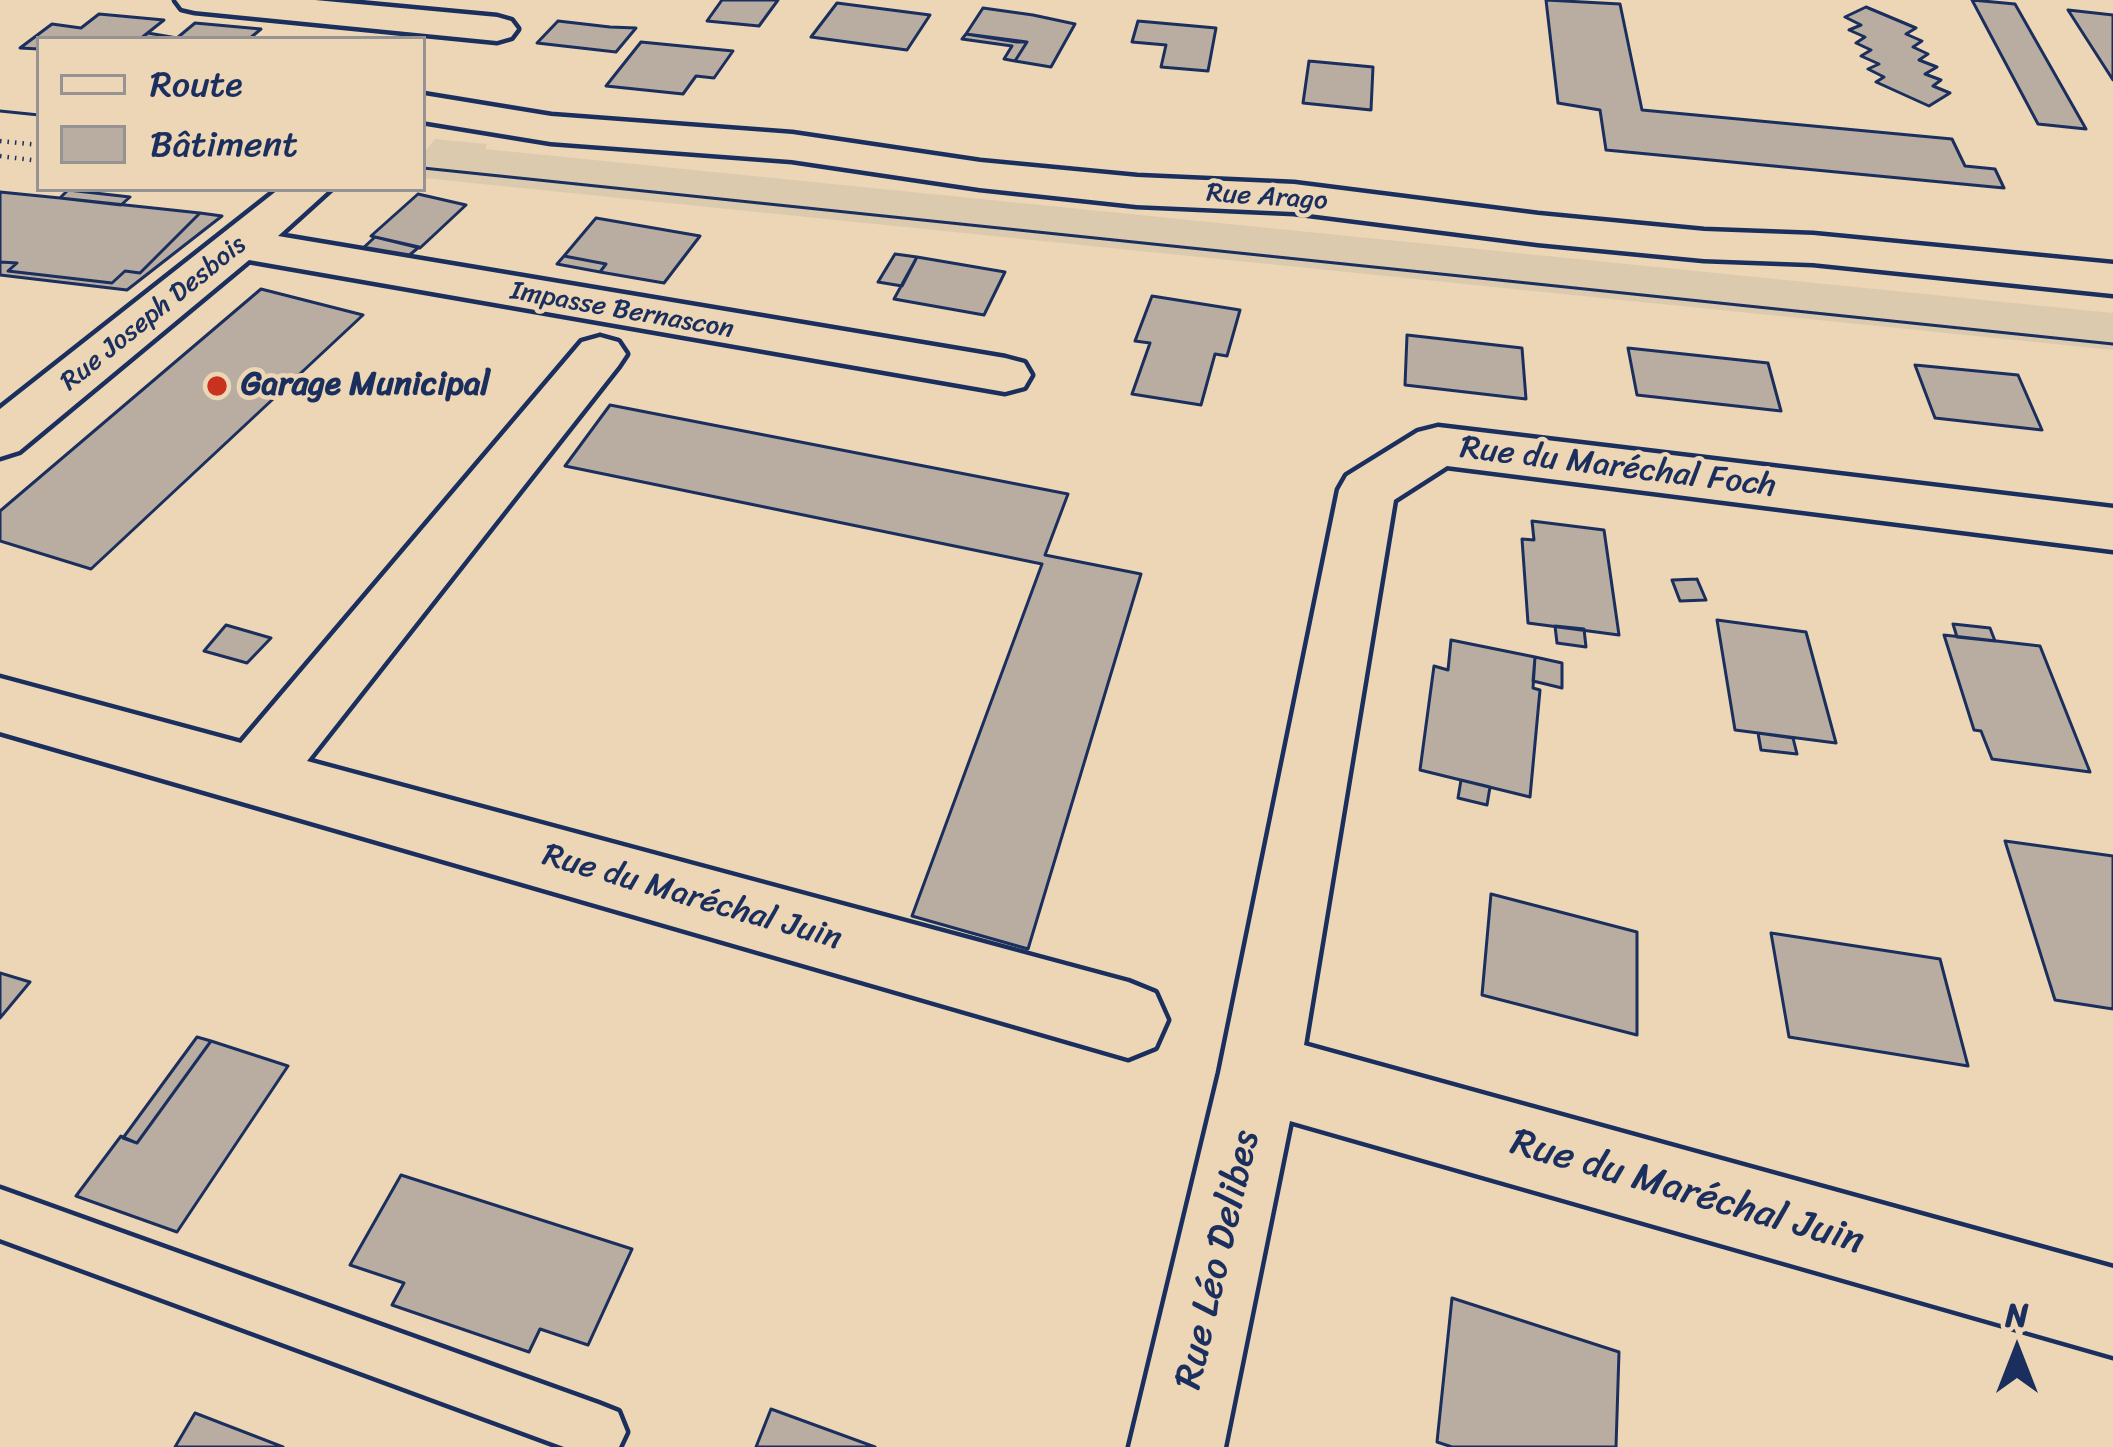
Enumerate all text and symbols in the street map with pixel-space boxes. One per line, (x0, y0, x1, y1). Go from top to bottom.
legend (36, 36, 426, 192)
text: Route (150, 52, 243, 116)
text: Bâtiment (150, 112, 298, 176)
street label: Rue Arago (1205, 178, 1329, 218)
street label: Rue Joseph Desbois (55, 229, 253, 399)
street label: Impasse Bernascon (508, 275, 736, 347)
place label: Garage Municipal (241, 366, 490, 406)
marker: Garage Municipal (204, 373, 230, 399)
street label: Rue du Maréchal Foch (1458, 429, 1778, 507)
street label: Rue du Maréchal Juin (538, 836, 846, 960)
street label: Rue du Maréchal Juin (1505, 1120, 1869, 1266)
street label: Rue Léo Delibes (1167, 1126, 1271, 1394)
text: N (2006, 1286, 2028, 1344)
north arrow (1957, 1291, 2077, 1411)

